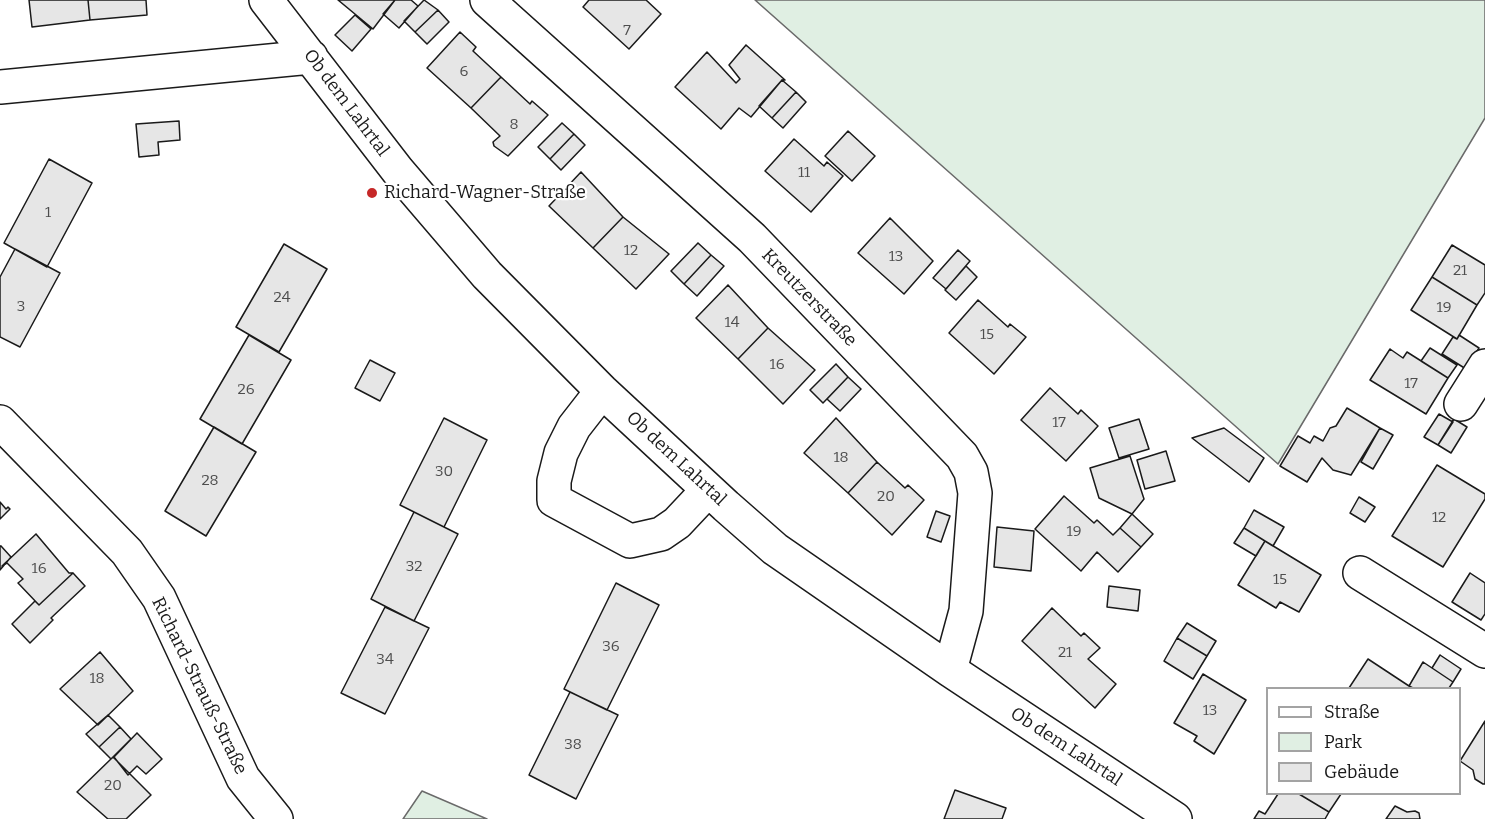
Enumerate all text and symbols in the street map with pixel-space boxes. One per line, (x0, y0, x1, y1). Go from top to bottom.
house number: 7 (623, 22, 631, 40)
street label: Ob dem Lahrtal (299, 45, 393, 161)
house number: 6 (460, 63, 468, 81)
house number: 8 (509, 116, 519, 134)
house number: 11 (798, 164, 810, 182)
place label: Richard-Wagner-Straße (384, 182, 586, 204)
marker: Richard-Wagner-Straße (365, 186, 379, 200)
house number: 1 (45, 204, 51, 222)
house number: 12 (624, 242, 638, 260)
street label: Kreutzerstraße (757, 245, 861, 351)
house number: 13 (889, 248, 903, 266)
house number: 21 (1453, 262, 1467, 280)
house number: 24 (274, 289, 290, 307)
house number: 3 (17, 298, 25, 316)
house number: 19 (1437, 299, 1451, 317)
house number: 14 (725, 314, 739, 332)
house number: 15 (980, 326, 994, 344)
house number: 16 (770, 356, 784, 374)
house number: 17 (1404, 375, 1418, 393)
house number: 26 (238, 381, 254, 399)
street label: Ob dem Lahrtal (622, 407, 730, 511)
house number: 17 (1052, 414, 1066, 432)
house number: 18 (833, 449, 849, 467)
house number: 30 (435, 463, 453, 481)
house number: 28 (201, 472, 219, 490)
house number: 20 (877, 488, 895, 506)
house number: 12 (1432, 509, 1446, 527)
house number: 19 (1067, 523, 1081, 541)
house number: 32 (406, 558, 422, 576)
house number: 16 (32, 560, 46, 578)
house number: 15 (1273, 571, 1287, 589)
street label: Richard-Strauß-Straße (147, 594, 251, 778)
house number: 36 (602, 638, 620, 656)
house number: 21 (1058, 644, 1072, 662)
house number: 34 (376, 651, 394, 669)
house number: 18 (89, 670, 105, 688)
legend (1266, 687, 1461, 795)
text: Straße (1324, 701, 1380, 723)
house number: 13 (1203, 702, 1217, 720)
street label: Ob dem Lahrtal (1006, 703, 1126, 791)
text: Park (1324, 731, 1362, 753)
house number: 38 (564, 736, 582, 754)
text: Gebäude (1324, 761, 1399, 783)
house number: 20 (104, 777, 122, 795)

